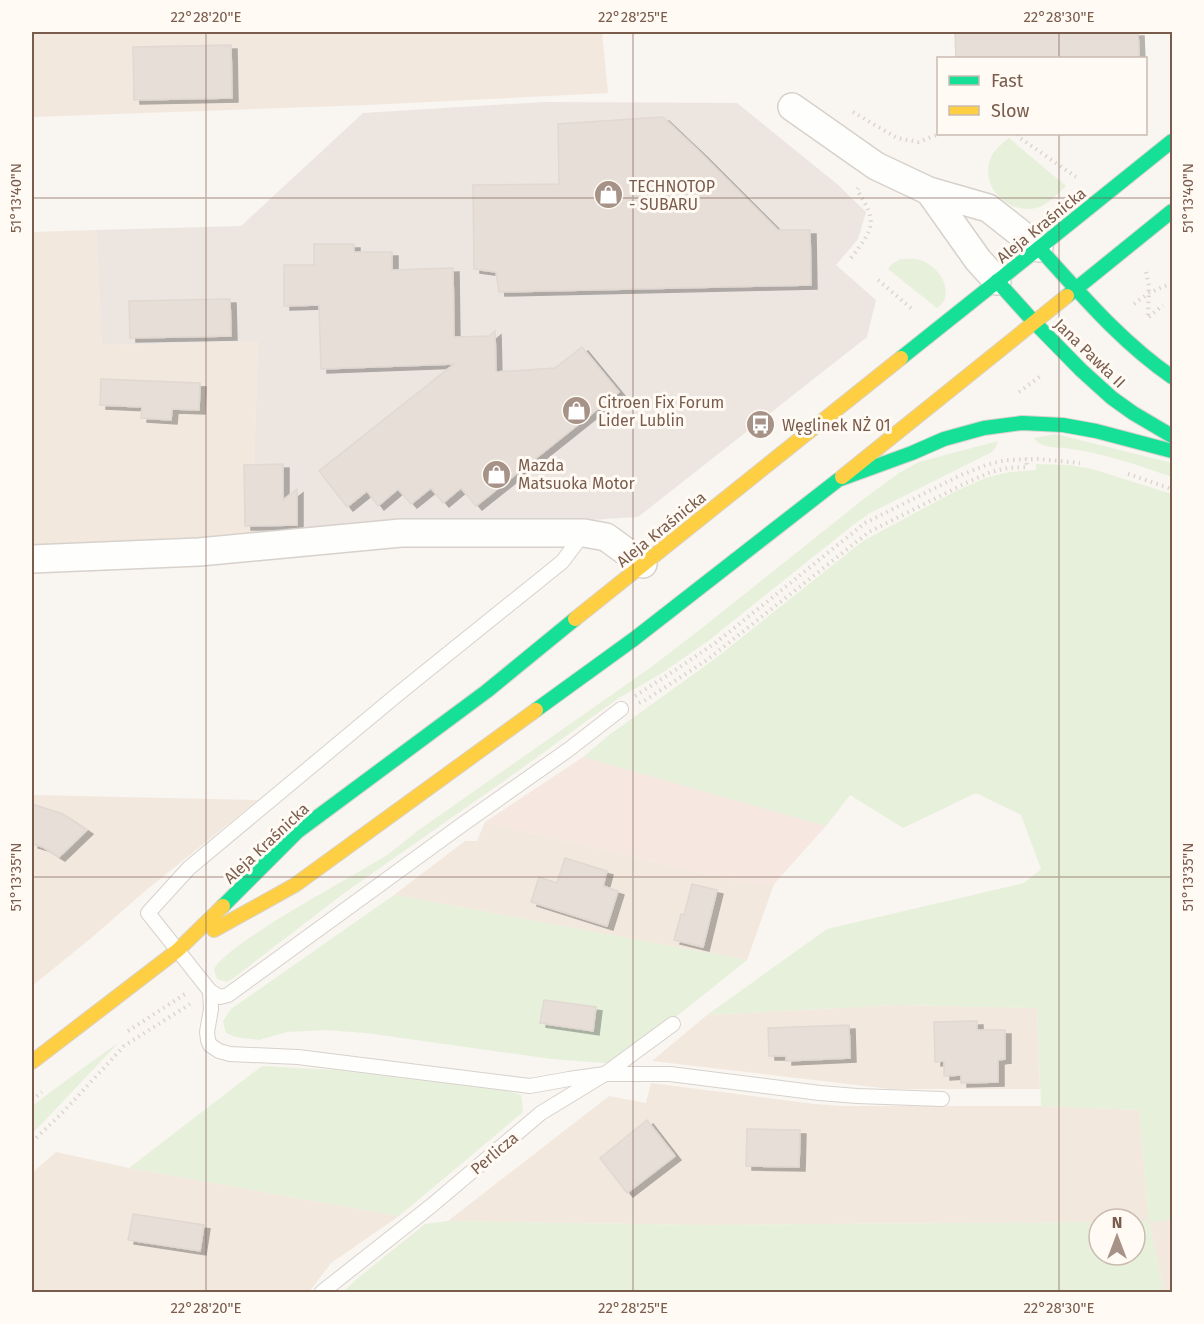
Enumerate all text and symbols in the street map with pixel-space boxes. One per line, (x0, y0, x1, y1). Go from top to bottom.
text: 22°28'20"E (170, 8, 242, 26)
text: 22°28'25"E (598, 8, 668, 26)
text: 22°28'30"E (1023, 8, 1095, 26)
legend (937, 57, 1147, 135)
text: Fast (991, 70, 1024, 92)
text: Slow (991, 100, 1030, 122)
text: 51°13'40"N (7, 163, 25, 233)
text: 51°13'40"N (1179, 163, 1197, 233)
place label: TECHNOTOP - SUBARU (629, 177, 715, 214)
shop icon: TECHNOTOP - SUBARU (592, 179, 624, 211)
street label: Aleja Kraśnicka (993, 184, 1090, 267)
street label: Jana Pawła II (1050, 315, 1129, 392)
place label: Citroen Fix Forum Lider Lublin (598, 393, 724, 430)
shop icon: Citroen Fix Forum Lider Lublin (561, 395, 593, 427)
bus stop icon: Węglinek NŻ 01 (745, 409, 777, 441)
place label: Węglinek NŻ 01 (782, 415, 891, 435)
place label: Mazda Matsuoka Motor (518, 456, 636, 493)
shop icon: Mazda Matsuoka Motor (481, 458, 513, 490)
street label: Aleja Kraśnicka (613, 488, 710, 571)
street label: Aleja Kraśnicka (220, 799, 313, 888)
text: 51°13'35"N (7, 842, 25, 912)
text: 51°13'35"N (1179, 842, 1197, 912)
street label: Perlicza (467, 1128, 522, 1179)
north arrow (1087, 1207, 1147, 1267)
text: N (1112, 1213, 1122, 1232)
text: 22°28'20"E (170, 1299, 242, 1317)
text: 22°28'25"E (598, 1299, 668, 1317)
text: 22°28'30"E (1023, 1299, 1095, 1317)

